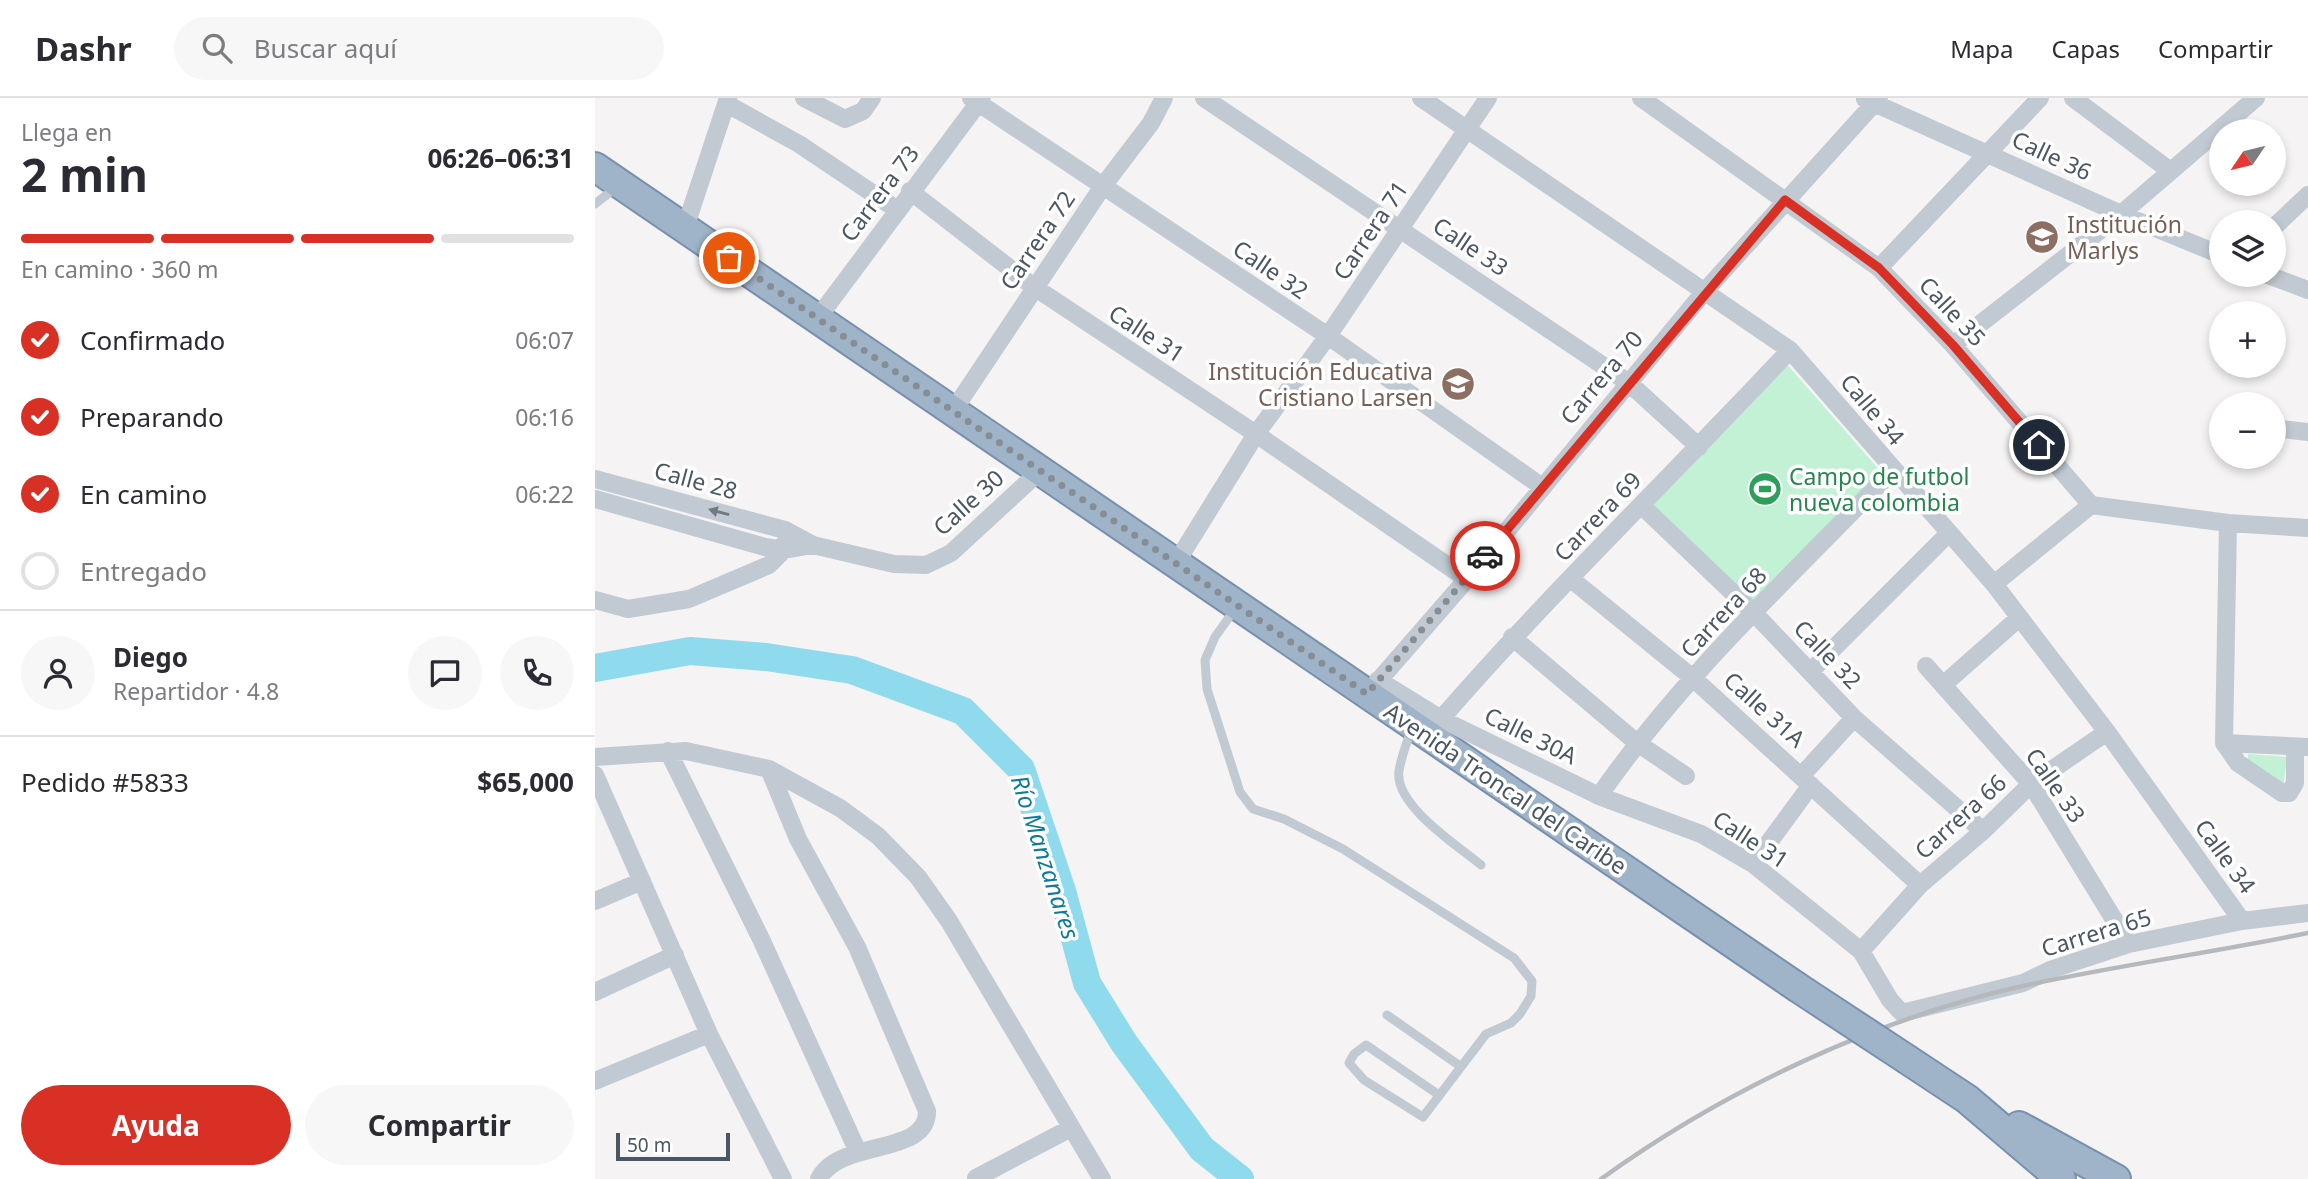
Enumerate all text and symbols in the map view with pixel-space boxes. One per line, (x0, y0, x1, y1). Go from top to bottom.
search box (174, 17, 664, 80)
text: Dashr (35, 26, 132, 71)
icon: search (198, 29, 236, 67)
text: Buscar aquí (254, 30, 397, 66)
text: Mapa (1950, 32, 2014, 65)
text: Capas (2052, 32, 2120, 65)
text: Compartir (2158, 32, 2273, 65)
text: Llega en (21, 116, 112, 148)
north arrow (2209, 119, 2285, 196)
map controls (2209, 119, 2286, 469)
street label: Calle 36 (2007, 123, 2097, 187)
street label: Carrera 73 (832, 138, 926, 248)
text: 06:26–06:31 (427, 140, 574, 176)
text: 2 min (21, 143, 148, 205)
street label: Carrera 71 (1325, 174, 1415, 286)
street label: Carrera 72 (992, 184, 1082, 296)
place label: Institución Marlys (2067, 208, 2182, 266)
street label: Calle 33 (1427, 209, 1515, 283)
button: layers (2209, 210, 2286, 287)
school or university icon: Institución Marlys (2023, 218, 2061, 256)
pin (699, 228, 759, 288)
street label: Calle 32 (1227, 232, 1315, 306)
icon: bag (710, 239, 748, 277)
text: En camino · 360 m (21, 253, 219, 285)
street label: Calle 35 (1912, 269, 1994, 353)
street label: Calle 31 (1103, 297, 1191, 369)
button: + (2209, 301, 2286, 378)
icon: check (21, 321, 59, 359)
text: Confirmado (80, 322, 225, 358)
street label: Carrera 70 (1552, 323, 1650, 431)
text: 06:07 (515, 324, 574, 356)
place label: Institución Educativa Cristiano Larsen (1208, 355, 1433, 413)
school or university icon: Institución Educativa Cristiano Larsen (1439, 365, 1477, 403)
street label: Calle 34 (1834, 366, 1912, 452)
button: − (2209, 392, 2286, 469)
icon: check (21, 398, 59, 436)
text: Preparando (80, 399, 224, 435)
text: 06:16 (515, 401, 574, 433)
pin (2009, 415, 2069, 475)
icon: home (2020, 426, 2058, 464)
street label: Calle 28 (651, 454, 741, 506)
place label: Campo de futbol nueva colombia (1789, 460, 1970, 518)
street label: Calle 30 (926, 462, 1010, 542)
street label: Carrera 69 (1546, 464, 1648, 568)
sports icon: Campo de futbol nueva colombia (1746, 470, 1784, 508)
icon: check (21, 475, 59, 513)
text: En camino (80, 476, 207, 512)
text: 06:22 (515, 478, 574, 510)
one-way arrow (708, 506, 730, 517)
courier (1450, 521, 1520, 591)
icon: car (1466, 537, 1504, 575)
text: Entregado (80, 553, 207, 589)
street label: Carrera 68 (1673, 560, 1773, 664)
street label: Calle 32 (1787, 612, 1869, 696)
button: person (21, 636, 95, 710)
button: chat (408, 636, 482, 710)
button: phone (500, 636, 574, 710)
text: Diego (113, 639, 188, 675)
street label: Calle 31A (1717, 664, 1813, 754)
text: Repartidor · 4.8 (113, 675, 279, 707)
street label: Avenida Troncal del Caribe (1378, 695, 1634, 881)
street label: Calle 30A (1479, 699, 1583, 771)
street label: Calle 33 (2019, 741, 2093, 829)
text: Pedido #5833 (21, 764, 189, 800)
text: $65,000 (477, 764, 574, 800)
street label: Carrera 66 (1907, 766, 2013, 866)
water label: Río Manzanares (1004, 771, 1088, 943)
street label: Calle 31 (1707, 803, 1795, 875)
street label: Calle 34 (2188, 812, 2264, 900)
street label: Carrera 65 (2037, 900, 2155, 964)
button: Ayuda (21, 1085, 291, 1165)
button: Compartir (305, 1085, 574, 1165)
scale bar (616, 1130, 730, 1162)
text: 50 m (627, 1132, 671, 1158)

